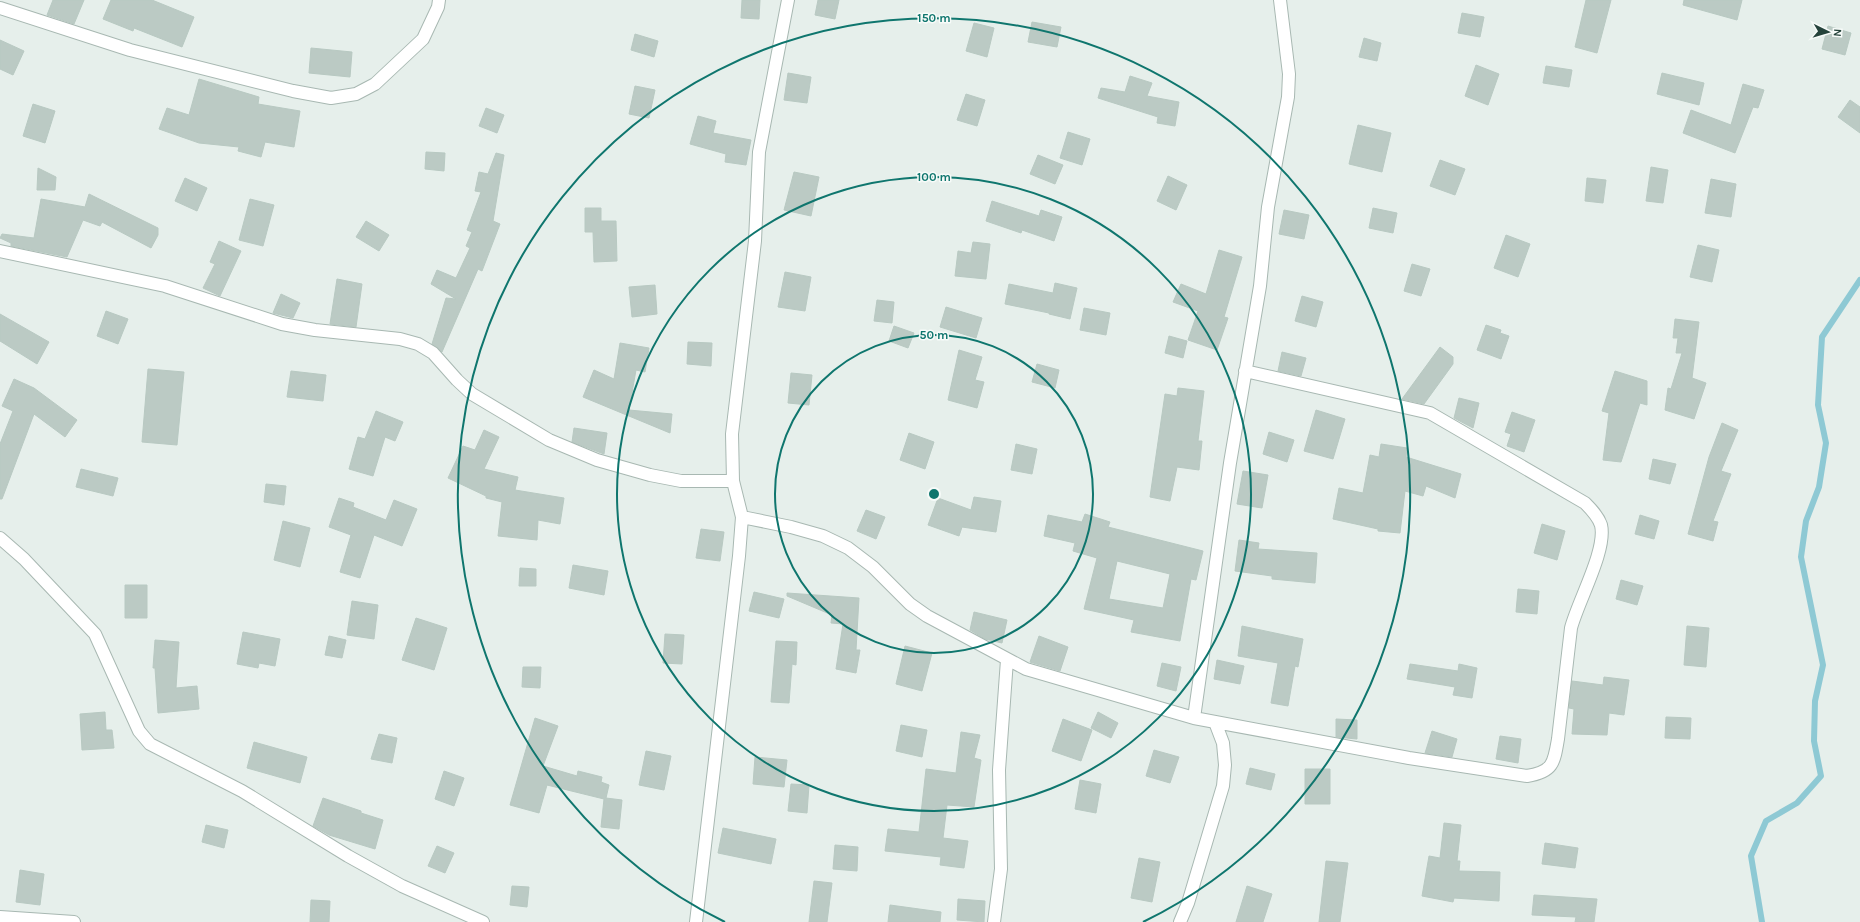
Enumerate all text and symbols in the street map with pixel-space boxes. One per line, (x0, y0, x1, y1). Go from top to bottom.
text: 150 m (917, 11, 951, 25)
north arrow (1808, 12, 1848, 52)
text: N (1831, 28, 1844, 37)
text: 100 m (917, 170, 951, 184)
text: 50 m (920, 328, 949, 342)
centre of rings (927, 487, 941, 501)

